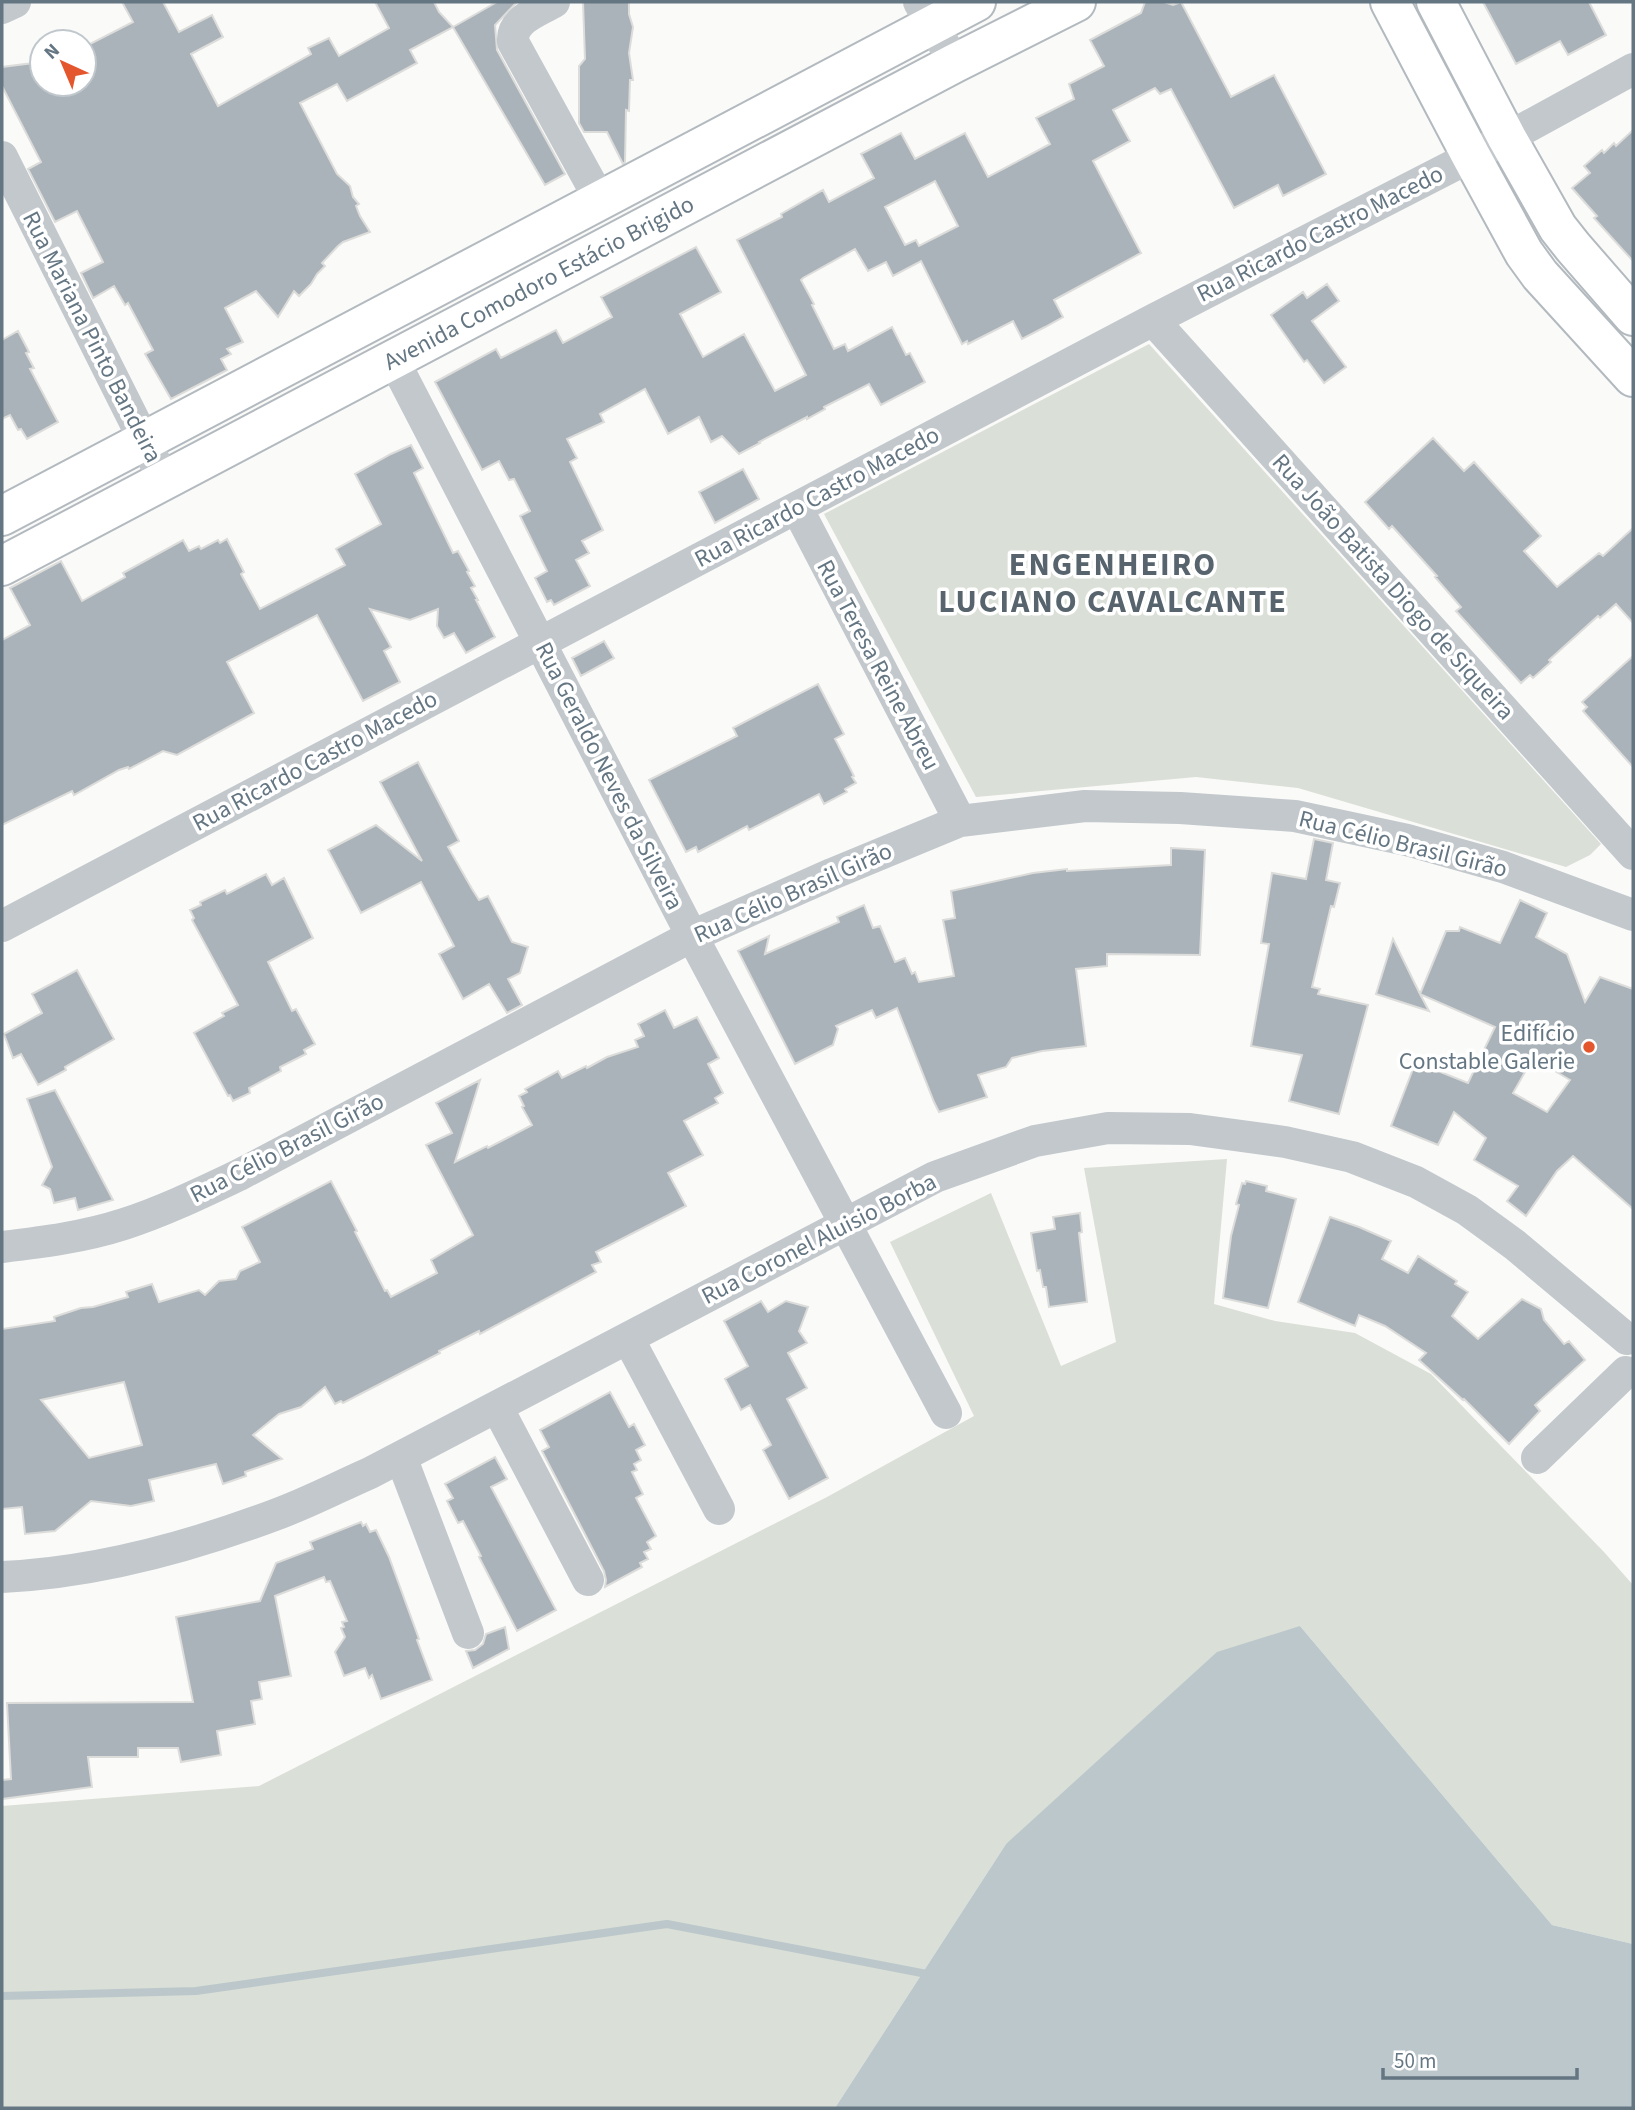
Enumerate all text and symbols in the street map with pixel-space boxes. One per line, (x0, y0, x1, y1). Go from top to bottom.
north arrow (28, 28, 98, 98)
text: N (38, 38, 66, 66)
street label: Rua Ricardo Castro Macedo (1191, 156, 1449, 312)
street label: Avenida Comodoro Estácio Brigido (377, 186, 700, 379)
street label: Rua Mariana Pinto Bandeira (13, 205, 171, 469)
street label: Rua Ricardo Castro Macedo (688, 418, 946, 576)
street label: Rua João Batista Diogo de Siqueira (1264, 446, 1522, 728)
district label: ENGENHEIRO LUCIANO CAVALCANTE (938, 542, 1288, 625)
street label: Rua Teresa Reine Abreu (808, 553, 948, 777)
street label: Rua Geraldo Neves da Silveira (526, 636, 692, 916)
street label: Rua Ricardo Castro Macedo (186, 682, 444, 840)
street label: Rua Célio Brasil Girão (1295, 801, 1511, 887)
street label: Rua Célio Brasil Girão (688, 834, 898, 952)
place label: Edifício Constable Galerie (1399, 1016, 1575, 1079)
marker: Edifício Constable Galerie (1581, 1039, 1597, 1055)
street label: Rua Célio Brasil Girão (184, 1084, 390, 1212)
street label: Rua Coronel Aluisio Borba (695, 1164, 943, 1314)
scale bar (1383, 2036, 1577, 2080)
text: 50 m (1394, 2046, 1436, 2076)

